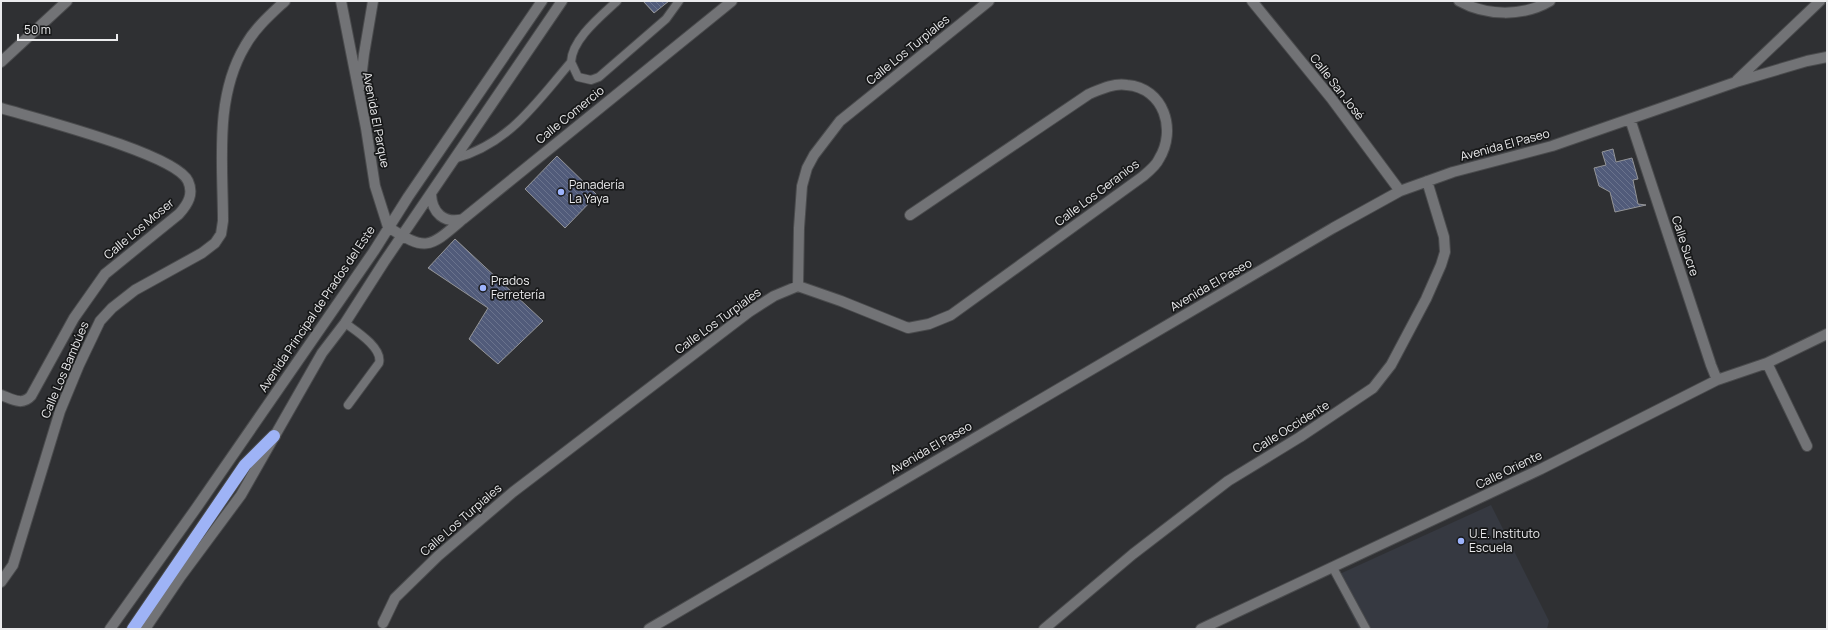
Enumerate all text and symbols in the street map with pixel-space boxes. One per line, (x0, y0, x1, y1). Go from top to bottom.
street label: Calle Los Turpiales (862, 11, 953, 89)
scale bar (18, 16, 117, 42)
text: 50 m (24, 21, 51, 38)
street label: Calle San José (1306, 50, 1369, 123)
street label: Avenida El Parque (359, 71, 394, 169)
street label: Calle Comercio (532, 82, 608, 148)
street label: Avenida El Paseo (1458, 124, 1552, 165)
street label: Calle Los Geranios (1051, 155, 1142, 230)
place label: Panadería La Yaya (569, 176, 624, 207)
marker: Panadería La Yaya (556, 187, 566, 197)
street label: Calle Los Moser (100, 194, 178, 263)
street label: Calle Sucre (1668, 213, 1703, 278)
street label: Avenida Principal de Prados del Este (254, 222, 379, 395)
street label: Avenida El Paseo (1167, 254, 1255, 315)
place label: Prados Ferretería (491, 272, 545, 303)
marker: Prados Ferretería (478, 283, 488, 293)
street label: Calle Los Turpiales (671, 283, 764, 358)
street label: Calle Los Bambúes (36, 319, 93, 421)
street label: Calle Occidente (1249, 396, 1332, 457)
street label: Avenida El Paseo (887, 417, 975, 478)
street label: Calle Oriente (1473, 446, 1545, 493)
street label: Calle Los Turpiales (416, 479, 505, 560)
place label: U.E. Instituto Escuela (1469, 525, 1540, 556)
marker: U.E. Instituto Escuela (1456, 536, 1466, 546)

